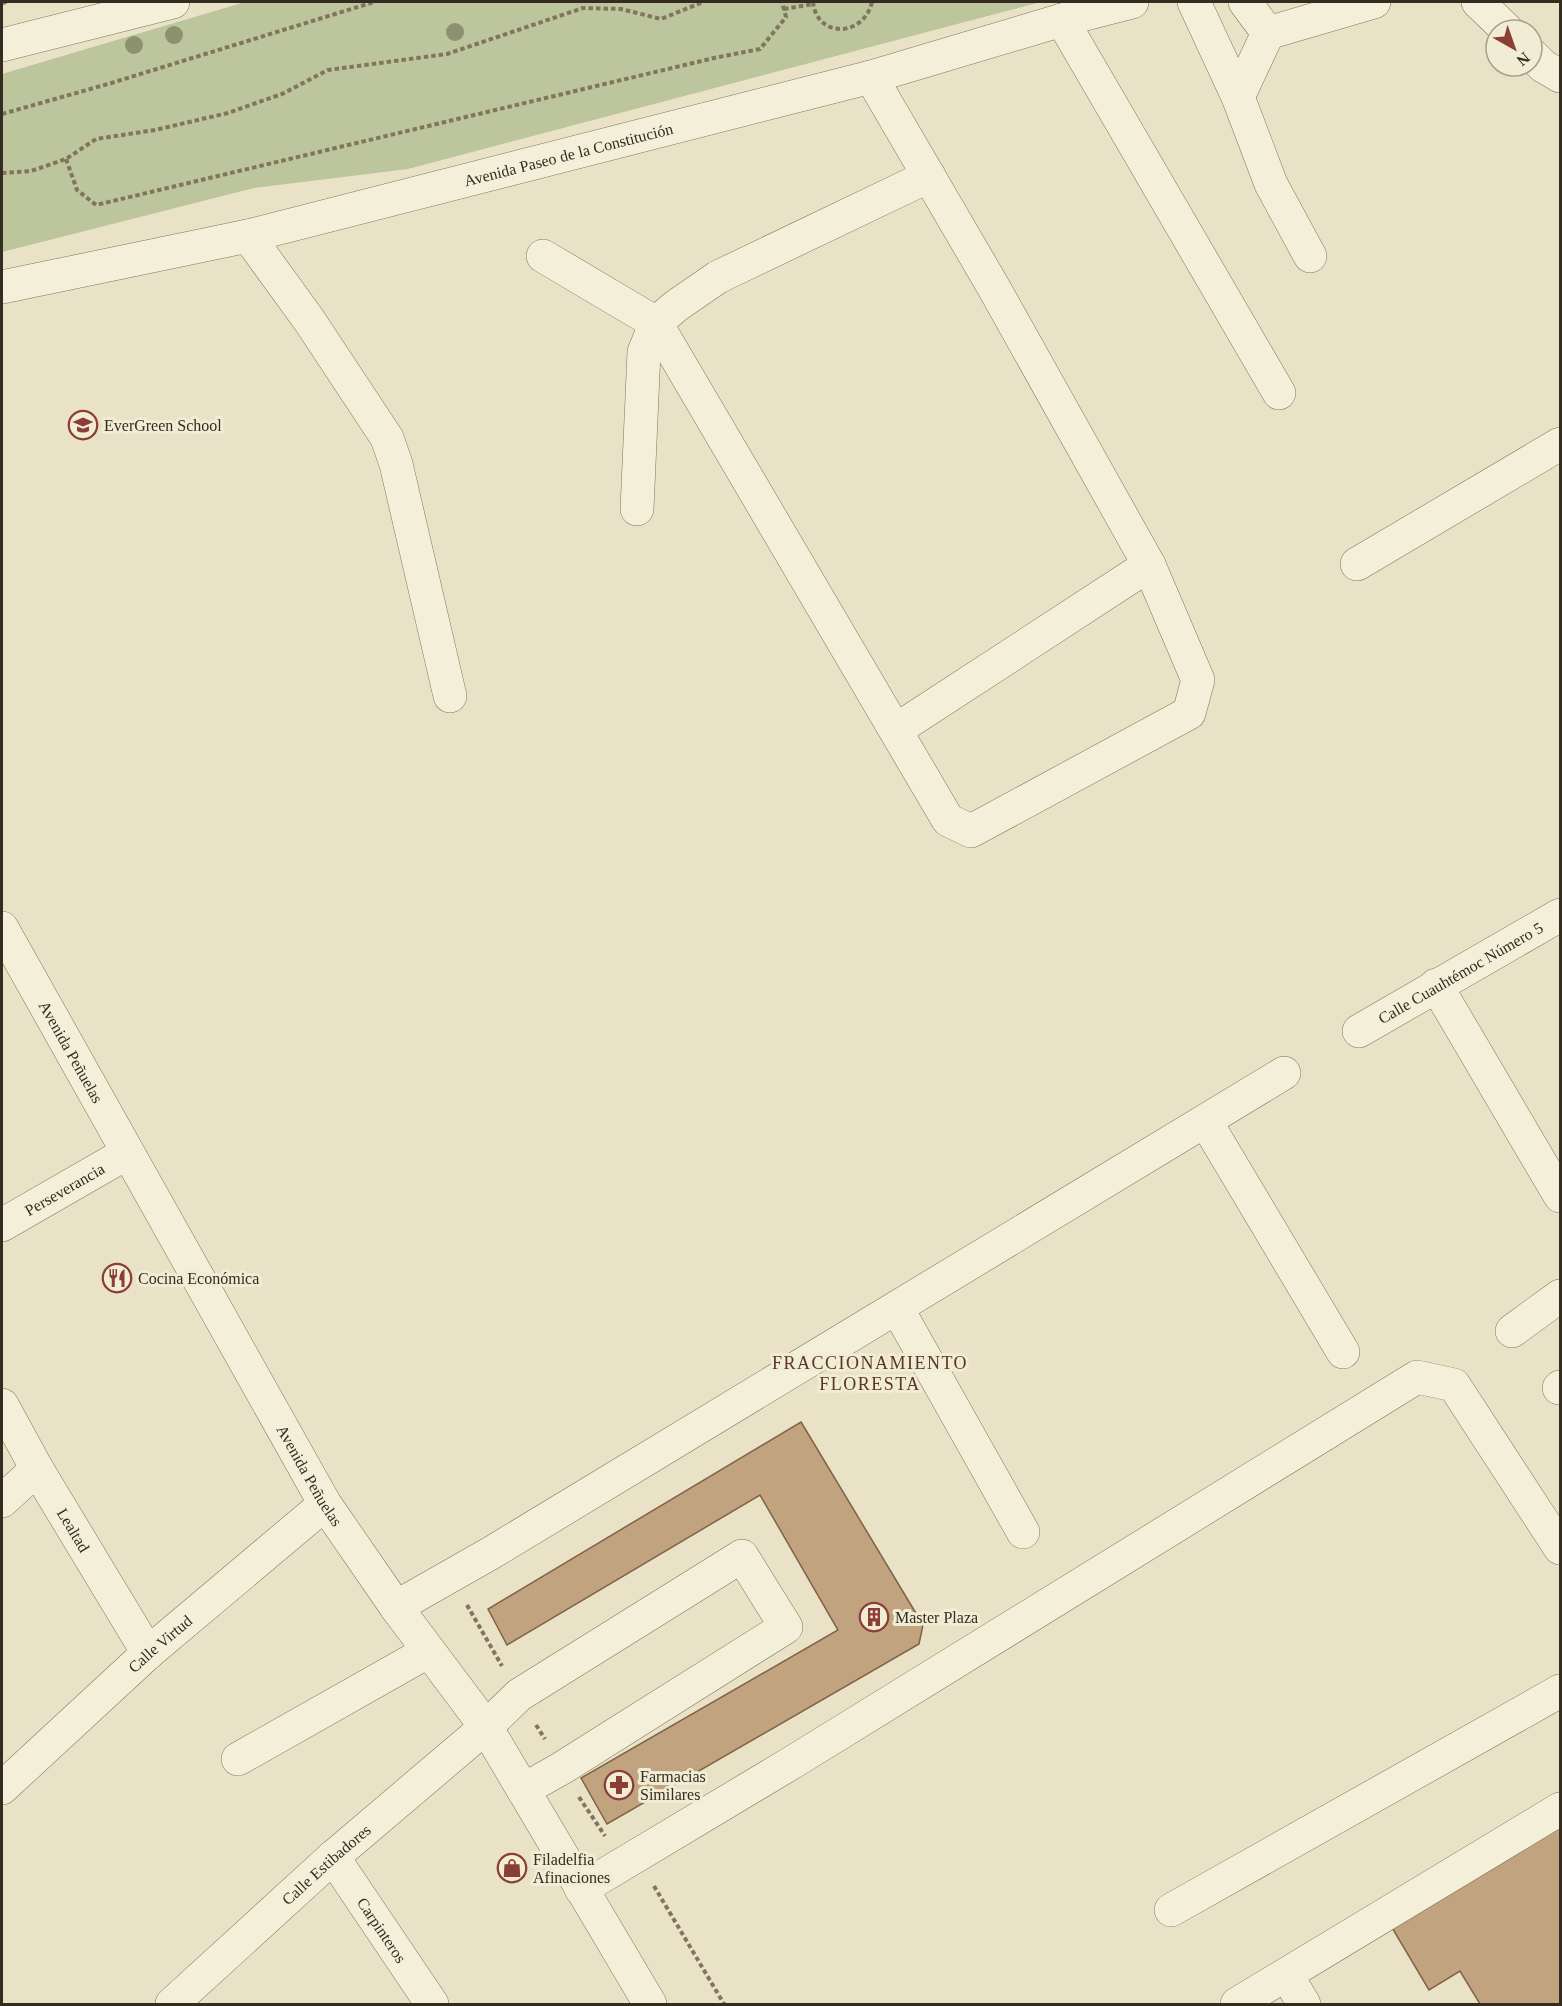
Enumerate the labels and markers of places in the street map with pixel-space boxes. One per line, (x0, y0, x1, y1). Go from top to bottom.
school or university icon: EverGreen School (67, 409, 99, 441)
place label: EverGreen School (104, 417, 222, 434)
restaurant icon: Cocina Económica (101, 1262, 133, 1294)
place label: Cocina Económica (138, 1270, 259, 1287)
building icon: Master Plaza (858, 1601, 890, 1633)
place label: Master Plaza (895, 1609, 978, 1626)
place label: Farmacias Similares (640, 1768, 706, 1803)
pharmacy icon: Farmacias Similares (603, 1769, 635, 1801)
place label: Filadelfia Afinaciones (533, 1851, 610, 1886)
shop icon: Filadelfia Afinaciones (496, 1852, 528, 1884)

